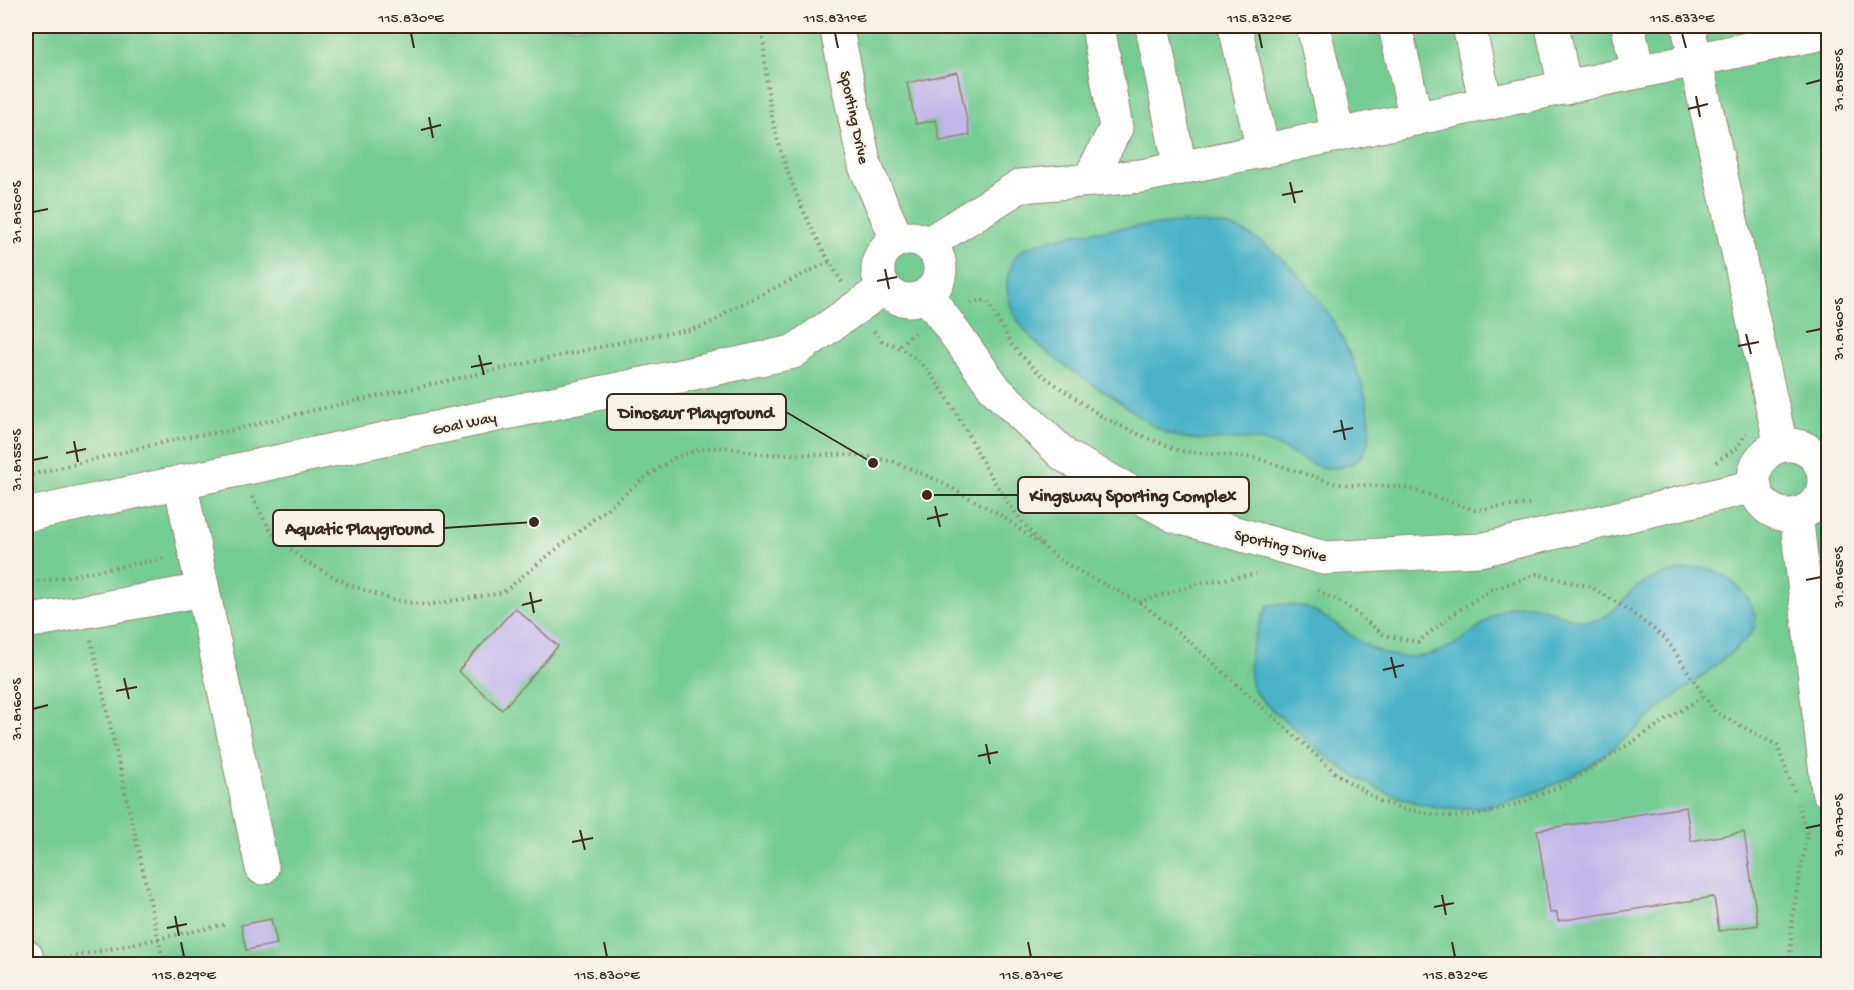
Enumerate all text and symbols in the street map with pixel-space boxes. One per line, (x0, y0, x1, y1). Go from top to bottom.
text: 115.830°E (377, 10, 444, 28)
text: 115.831°E (803, 10, 867, 28)
text: 115.832°E (1226, 10, 1292, 28)
text: 115.833°E (1649, 10, 1715, 28)
text: 31.8155°S (1831, 49, 1849, 112)
street label: Sporting Drive (833, 69, 872, 167)
text: 31.8150°S (9, 180, 27, 244)
text: 31.8160°S (1831, 298, 1849, 361)
callout: Dinosaur Playground (607, 394, 786, 430)
text: Dinosaur Playground (616, 404, 776, 425)
street label: Goal Way (431, 409, 499, 441)
text: 31.8155°S (9, 429, 27, 492)
callout: Kingsway Sporting Complex (1018, 477, 1249, 513)
text: Kingsway Sporting Complex (1029, 487, 1237, 508)
callout: Aquatic Playground (273, 510, 444, 546)
text: Aquatic Playground (284, 520, 435, 541)
street label: Sporting Drive (1232, 527, 1329, 568)
text: 31.8165°S (1831, 546, 1849, 609)
text: 31.8160°S (9, 678, 27, 741)
text: 31.8170°S (1831, 794, 1849, 857)
text: 115.829°E (151, 967, 217, 985)
text: 115.830°E (573, 967, 640, 985)
text: 115.831°E (999, 967, 1063, 985)
text: 115.832°E (1422, 967, 1488, 985)

